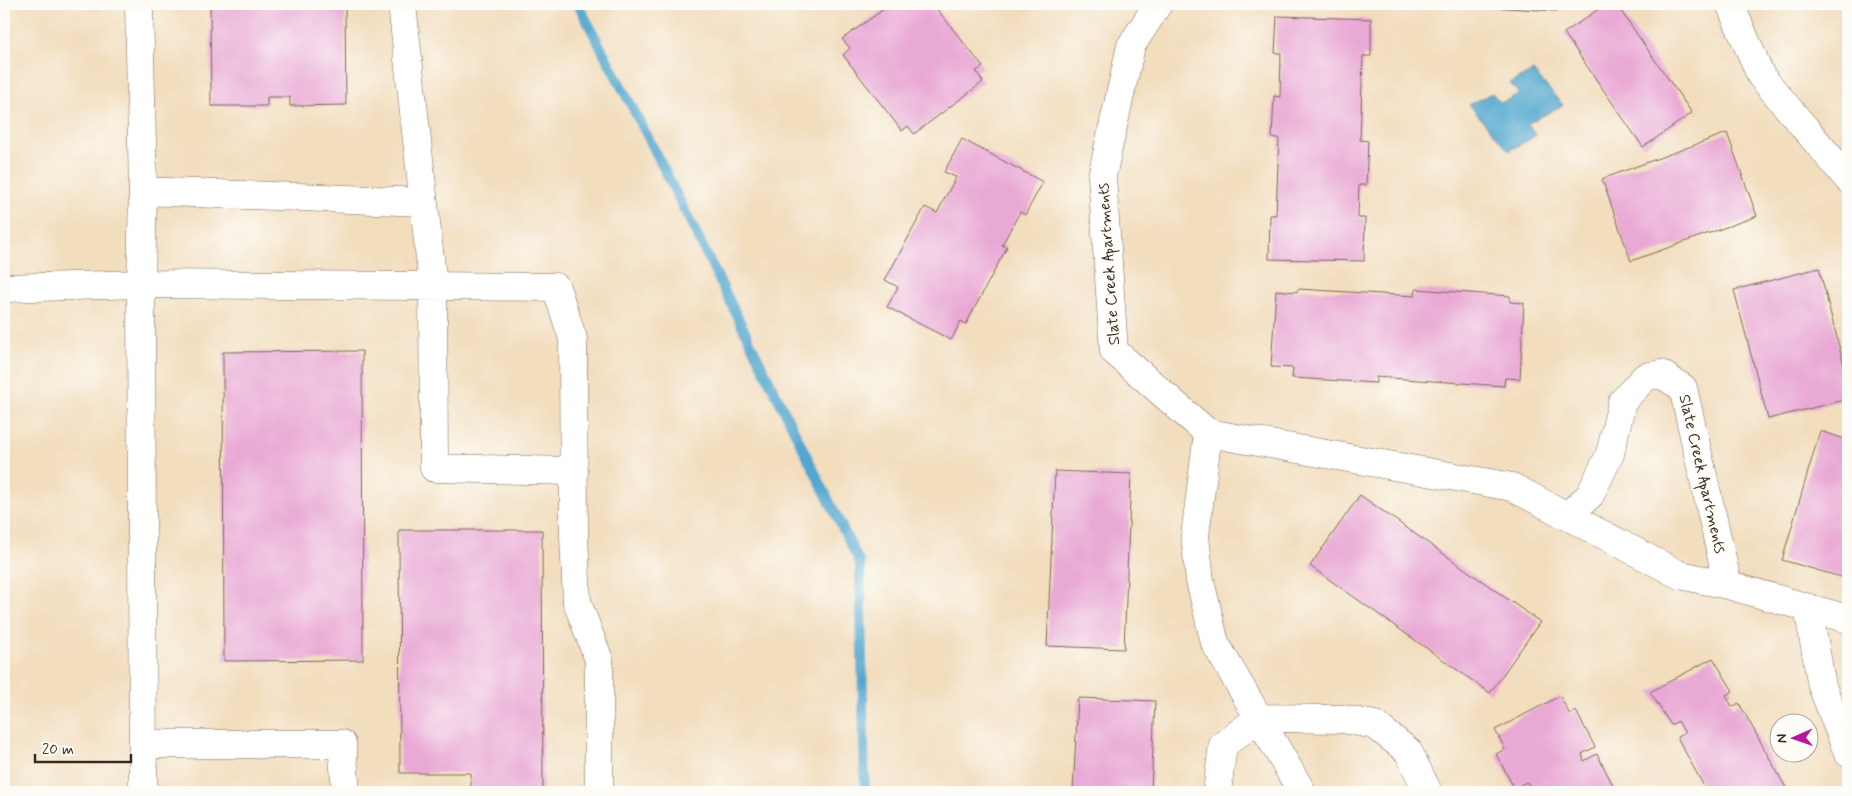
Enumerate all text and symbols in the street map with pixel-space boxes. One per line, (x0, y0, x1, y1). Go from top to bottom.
street label: Slate Creek Apartments (1093, 182, 1126, 346)
street label: Slate Creek Apartments (1673, 392, 1731, 556)
north arrow (1770, 714, 1820, 764)
scale bar (35, 731, 131, 763)
text: N (1773, 733, 1791, 743)
text: 20 m (42, 740, 74, 760)

